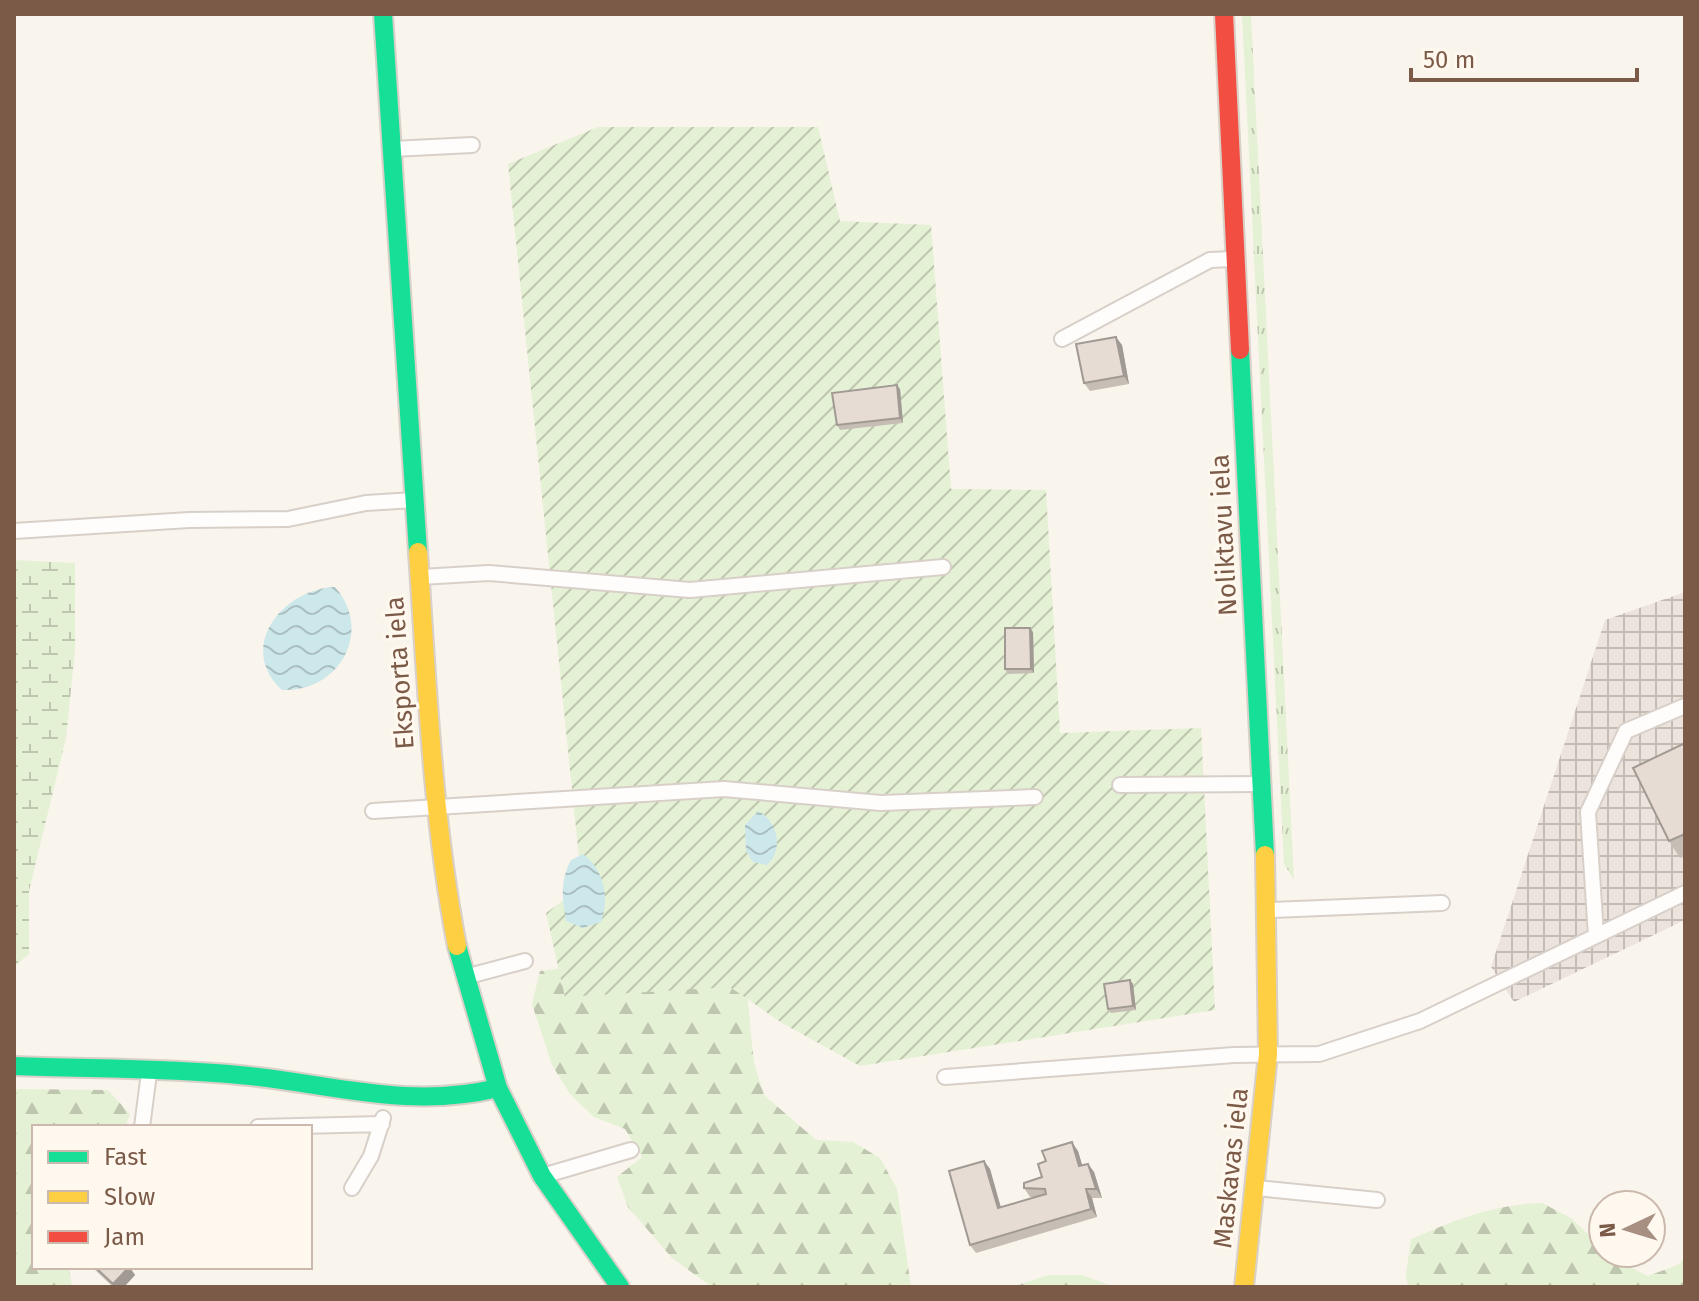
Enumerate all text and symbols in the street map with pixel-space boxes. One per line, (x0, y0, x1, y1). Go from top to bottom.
scale bar (1411, 32, 1637, 82)
text: 50 m (1423, 46, 1475, 74)
street label: Noliktavu iela (1204, 453, 1244, 617)
street label: Eksporta iela (379, 595, 421, 751)
street label: Maskavas iela (1207, 1086, 1255, 1250)
legend (32, 1125, 312, 1269)
text: Fast (104, 1143, 147, 1171)
text: Slow (104, 1183, 155, 1211)
north arrow (1587, 1189, 1667, 1269)
text: N (1594, 1222, 1622, 1239)
text: Jam (104, 1223, 145, 1251)

